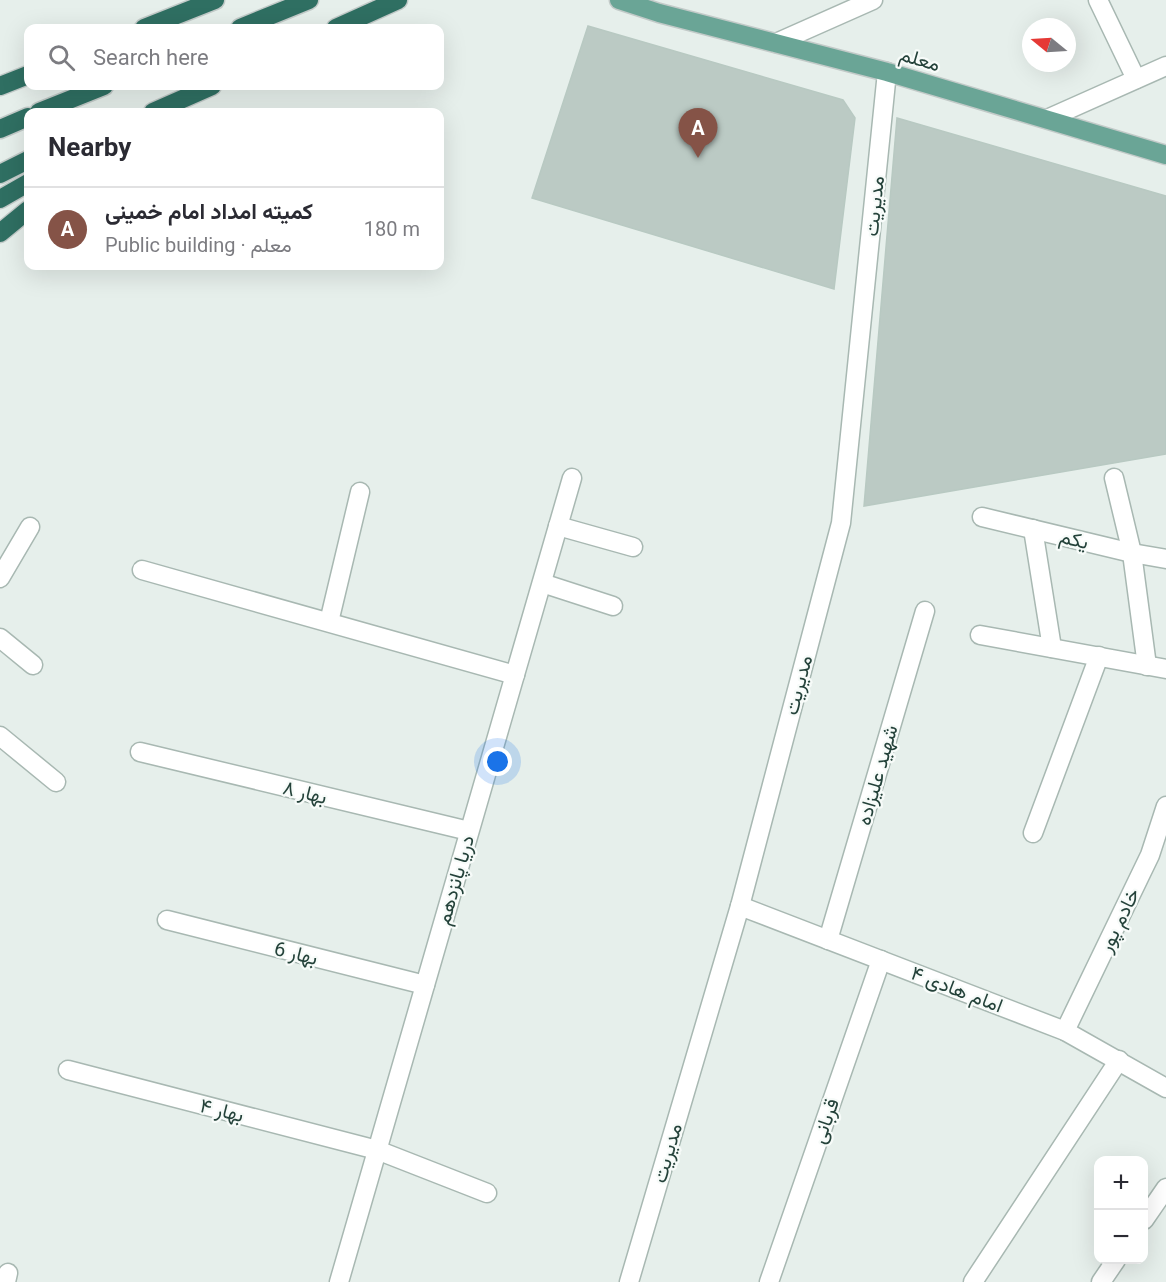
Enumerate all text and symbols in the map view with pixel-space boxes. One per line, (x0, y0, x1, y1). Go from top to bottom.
north arrow (1022, 18, 1076, 72)
search box (24, 24, 444, 90)
icon: search (45, 41, 78, 74)
street label: معلم (897, 42, 943, 77)
text: Search here (93, 45, 209, 70)
pin: A (678, 108, 718, 158)
text: Nearby (48, 132, 131, 162)
street label: مدیریت (859, 175, 890, 238)
text: کمیته امداد امام خمینی (105, 199, 313, 224)
text: A (61, 217, 74, 241)
text: 180 m (364, 217, 420, 241)
text: Public building · معلم (105, 233, 292, 257)
street label: یکم (1057, 524, 1091, 555)
street label: مدیریت (779, 653, 818, 718)
street label: شهید علیزاده (851, 722, 904, 828)
your location (483, 747, 512, 776)
street label: بهار ۸ (280, 775, 330, 810)
street label: دریا پانزدهم (431, 832, 481, 928)
street label: خادم پور (1093, 884, 1147, 958)
street label: بهار 6 (271, 936, 320, 971)
street label: امام هادی ۴ (907, 960, 1006, 1018)
street label: بهار ۴ (197, 1093, 246, 1128)
street label: قربانی (806, 1095, 845, 1147)
street label: مدیریت (647, 1120, 688, 1186)
map controls (1094, 1156, 1148, 1264)
button: + (1094, 1156, 1148, 1210)
button: − (1094, 1210, 1148, 1264)

